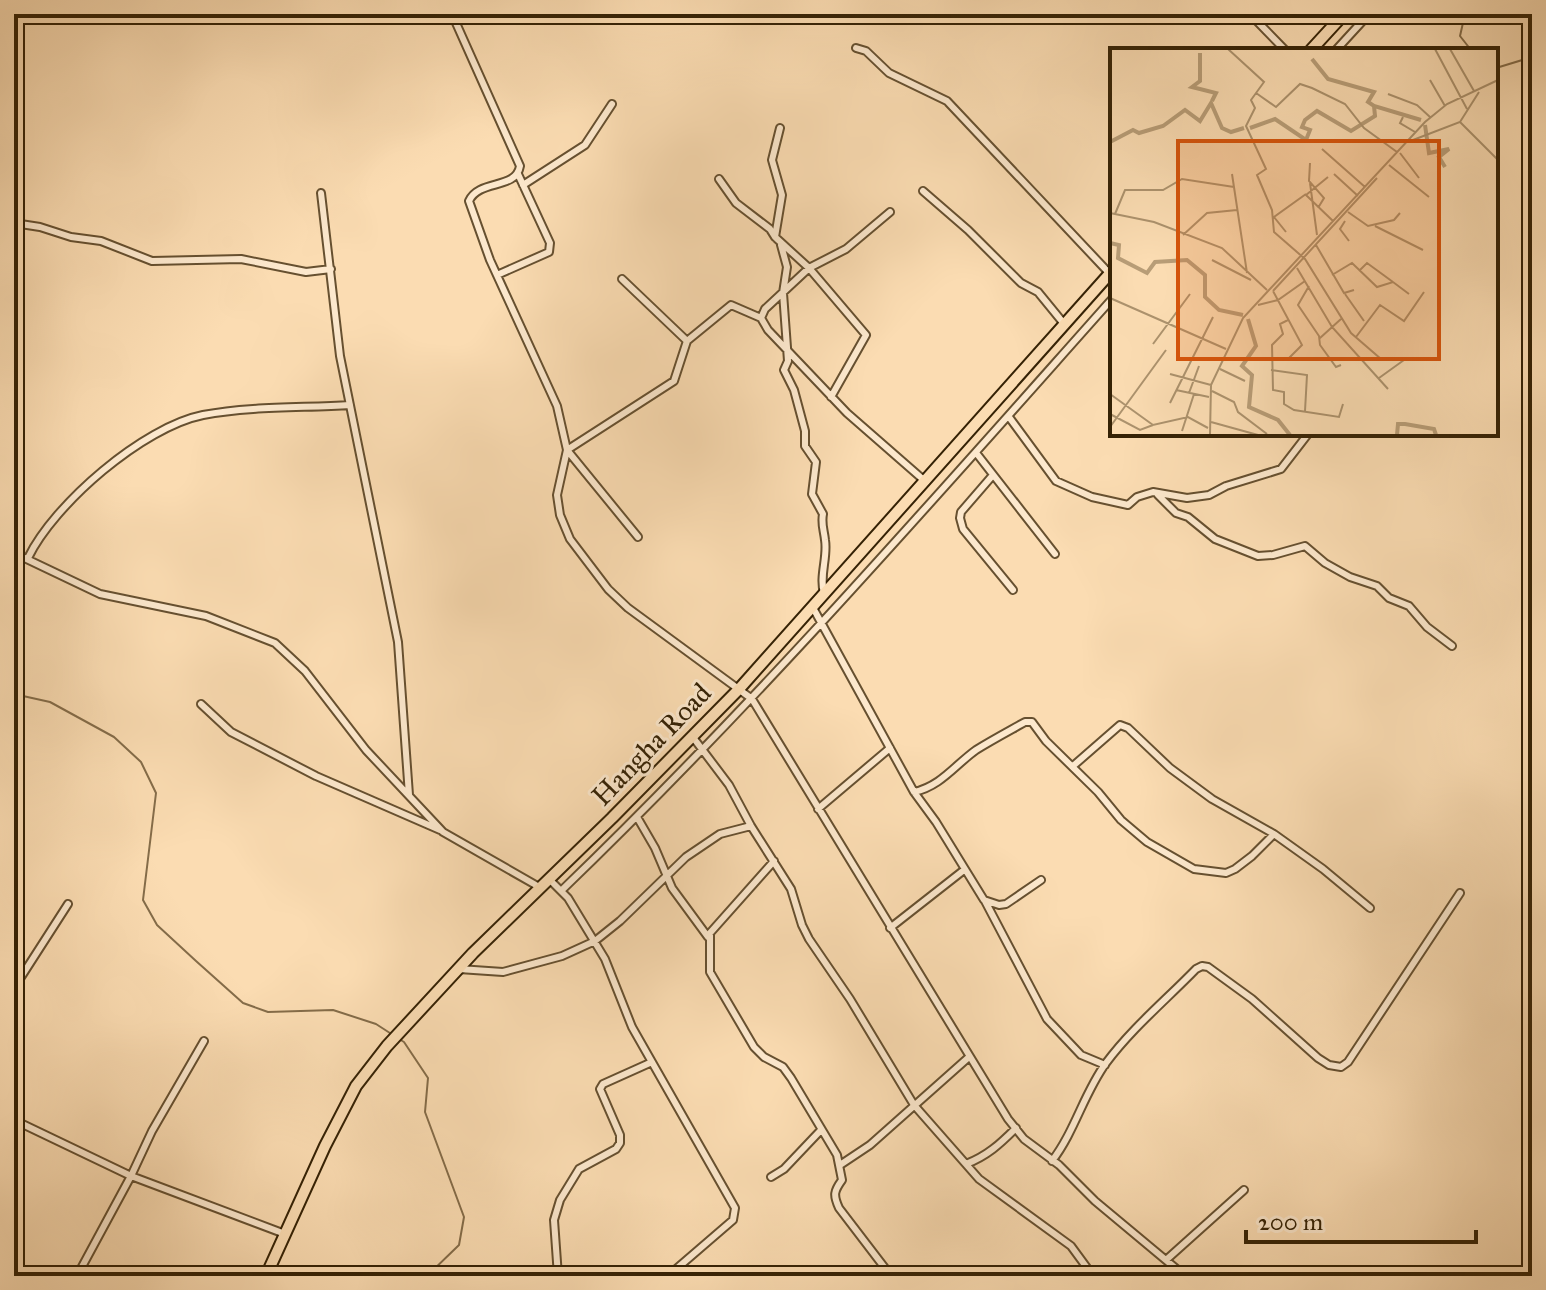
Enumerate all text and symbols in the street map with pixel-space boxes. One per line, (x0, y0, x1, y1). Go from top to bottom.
inset map (1110, 48, 1498, 436)
street label: Hangha Road (584, 676, 719, 813)
scale bar (1246, 1194, 1476, 1244)
text: 200 m (1258, 1207, 1323, 1237)

